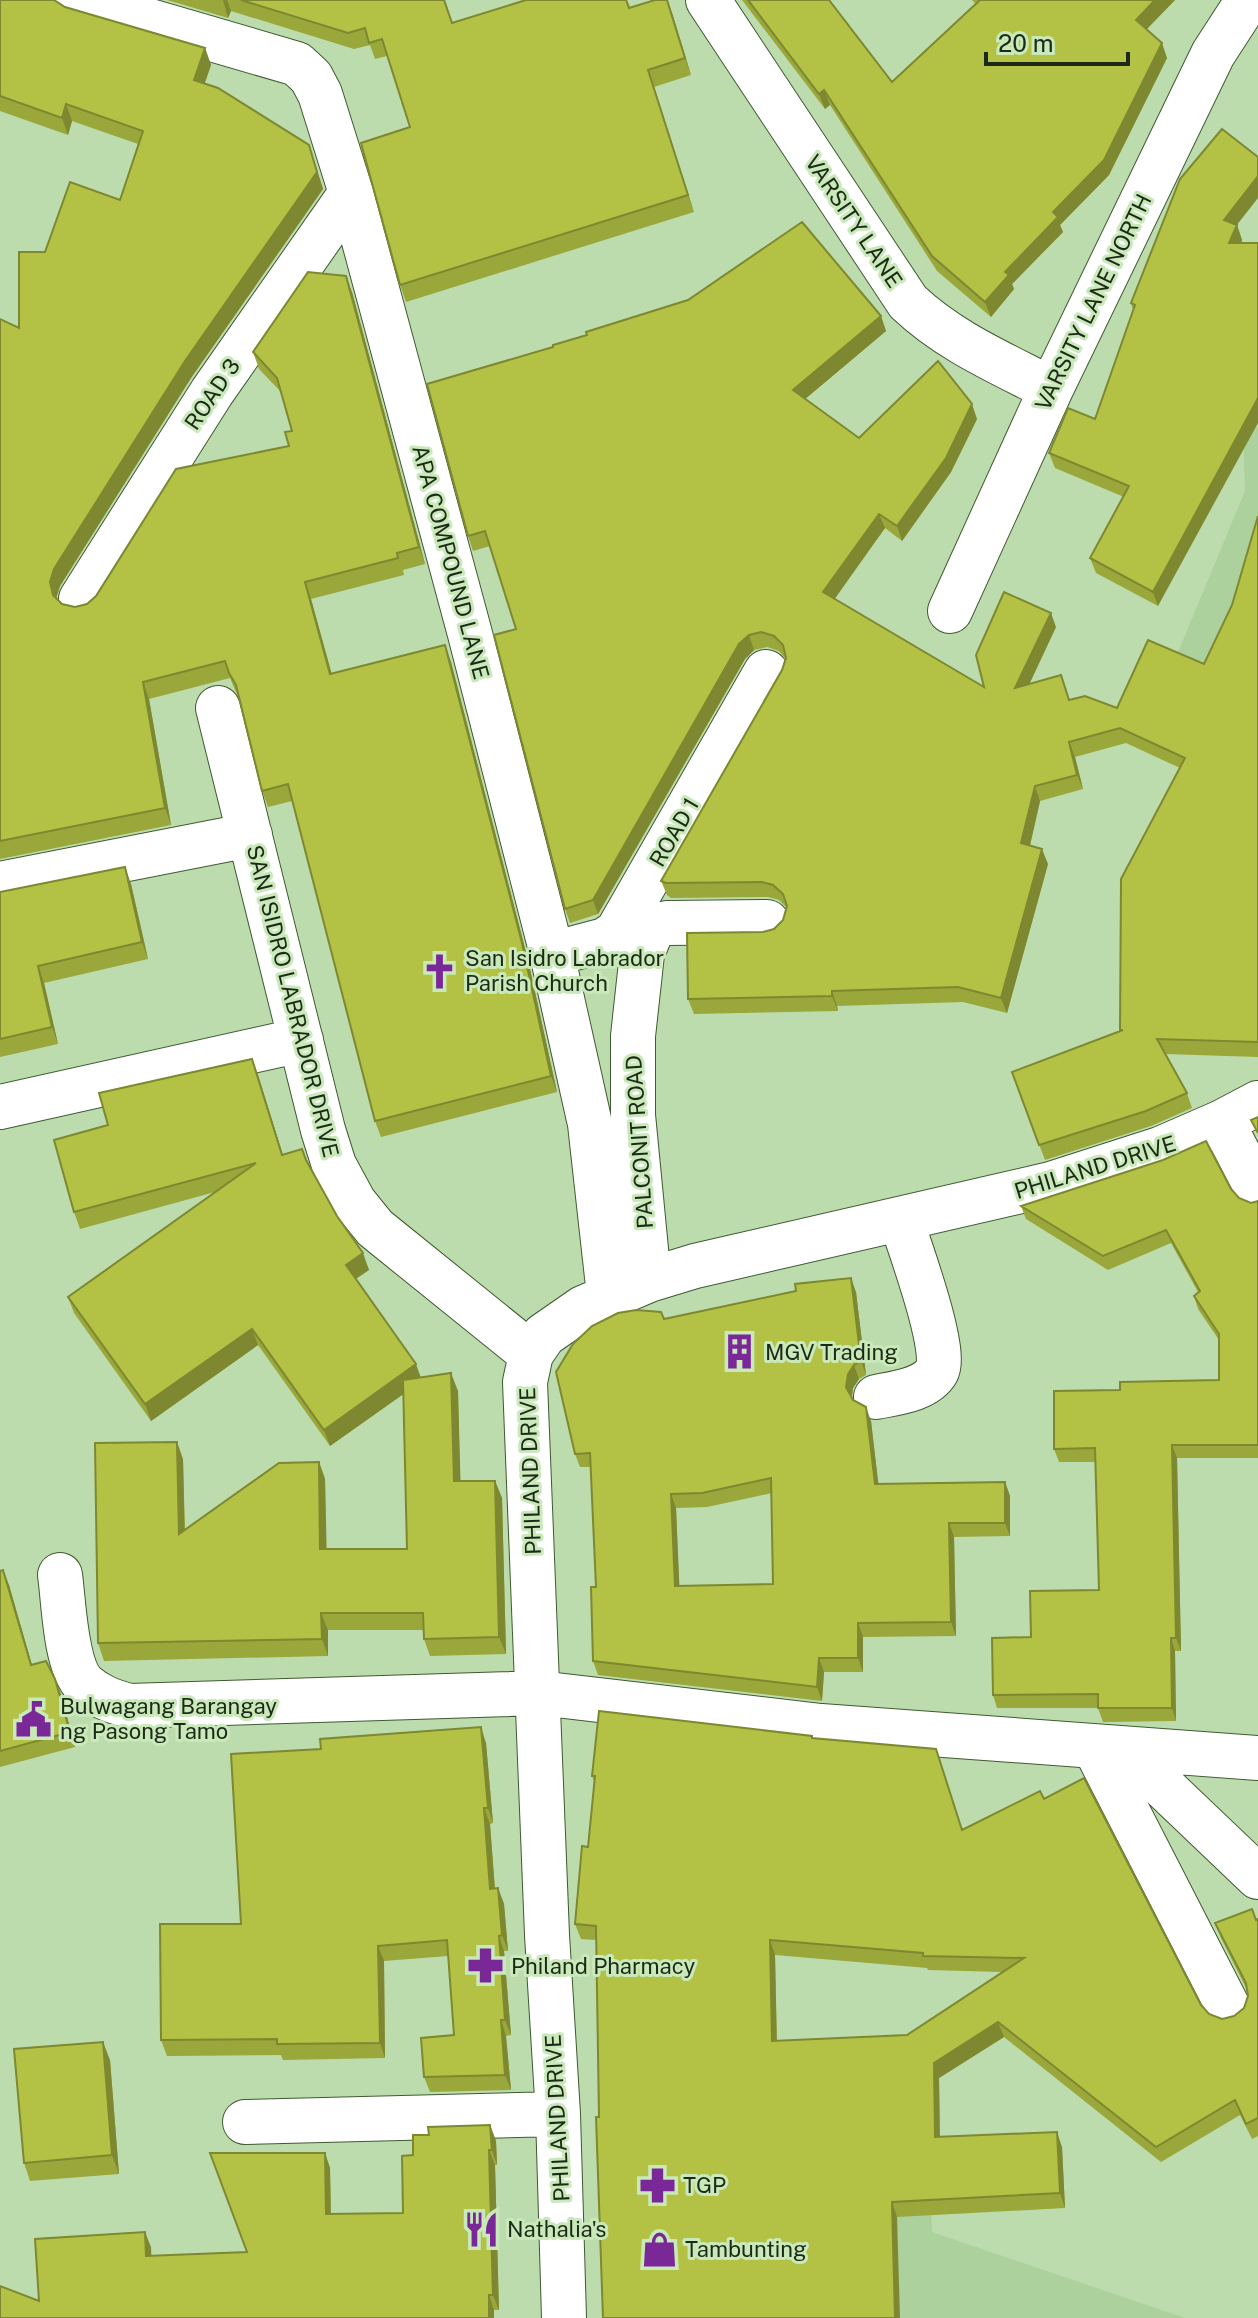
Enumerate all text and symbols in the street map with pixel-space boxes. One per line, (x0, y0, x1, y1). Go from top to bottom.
scale bar (986, 16, 1128, 66)
text: 20 m (998, 29, 1054, 57)
street label: VARSITY LANE (800, 150, 908, 292)
street label: VARSITY LANE NORTH (1029, 190, 1157, 414)
street label: ROAD 3 (179, 354, 245, 434)
street label: APA COMPOUND LANE (407, 442, 495, 682)
street label: ROAD 1 (644, 793, 704, 871)
street label: SAN ISIDRO LABRADOR DRIVE (242, 842, 344, 1160)
place label: San Isidro Labrador Parish Church (465, 945, 664, 996)
church icon: San Isidro Labrador Parish Church (420, 952, 458, 990)
street label: PALCONIT ROAD (620, 1054, 658, 1230)
street label: PHILAND DRIVE (1011, 1130, 1179, 1204)
building icon: MGV Trading (720, 1333, 758, 1371)
place label: MGV Trading (765, 1339, 898, 1365)
street label: PHILAND DRIVE (514, 1387, 546, 1555)
place label: Bulwagang Barangay ng Pasong Tamo (60, 1693, 277, 1744)
public building icon: Bulwagang Barangay ng Pasong Tamo (15, 1700, 53, 1738)
pharmacy icon: Philand Pharmacy (466, 1947, 504, 1985)
place label: Philand Pharmacy (511, 1953, 696, 1979)
street label: PHILAND DRIVE (540, 2034, 574, 2202)
pharmacy icon: TGP (638, 2166, 676, 2204)
place label: TGP (683, 2172, 726, 2198)
restaurant icon: Nathalia's (462, 2210, 500, 2248)
place label: Nathalia's (507, 2216, 606, 2242)
shop icon: Tambunting (640, 2230, 678, 2268)
place label: Tambunting (685, 2236, 807, 2262)

